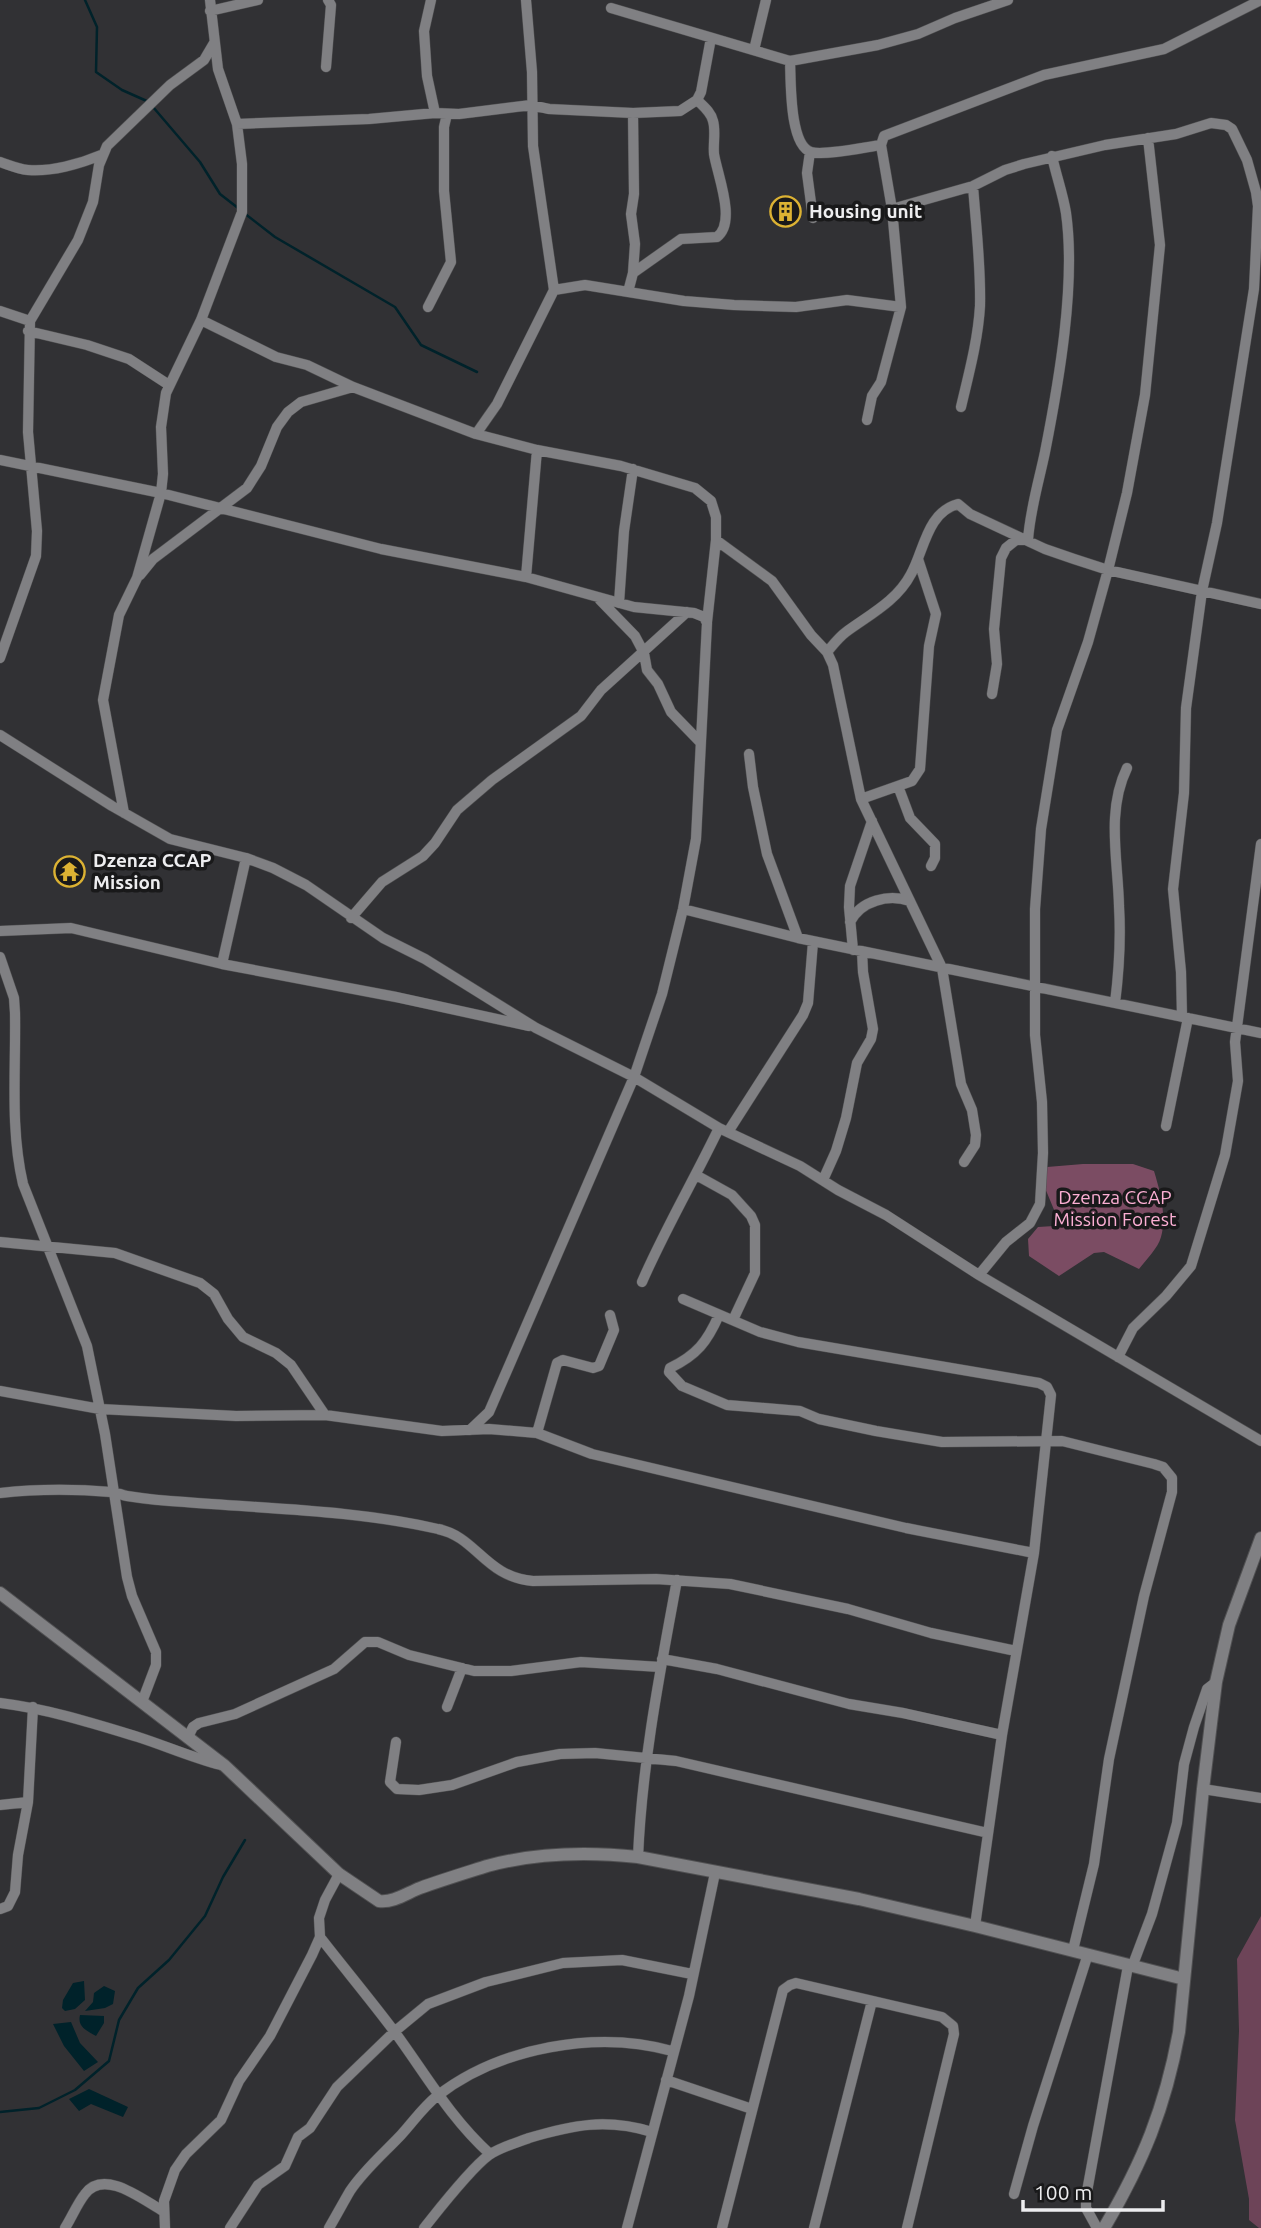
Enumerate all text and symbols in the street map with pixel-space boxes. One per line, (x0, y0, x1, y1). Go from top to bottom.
building icon: Housing unit (769, 194, 803, 228)
place label: Housing unit (809, 200, 922, 222)
place label: Dzenza CCAP Mission (93, 849, 212, 893)
temple icon: Dzenza CCAP Mission (53, 854, 87, 888)
park label: Dzenza CCAP Mission Forest (1053, 1186, 1177, 1230)
scale bar (1023, 2168, 1163, 2212)
text: 100 m (1034, 2180, 1092, 2204)

